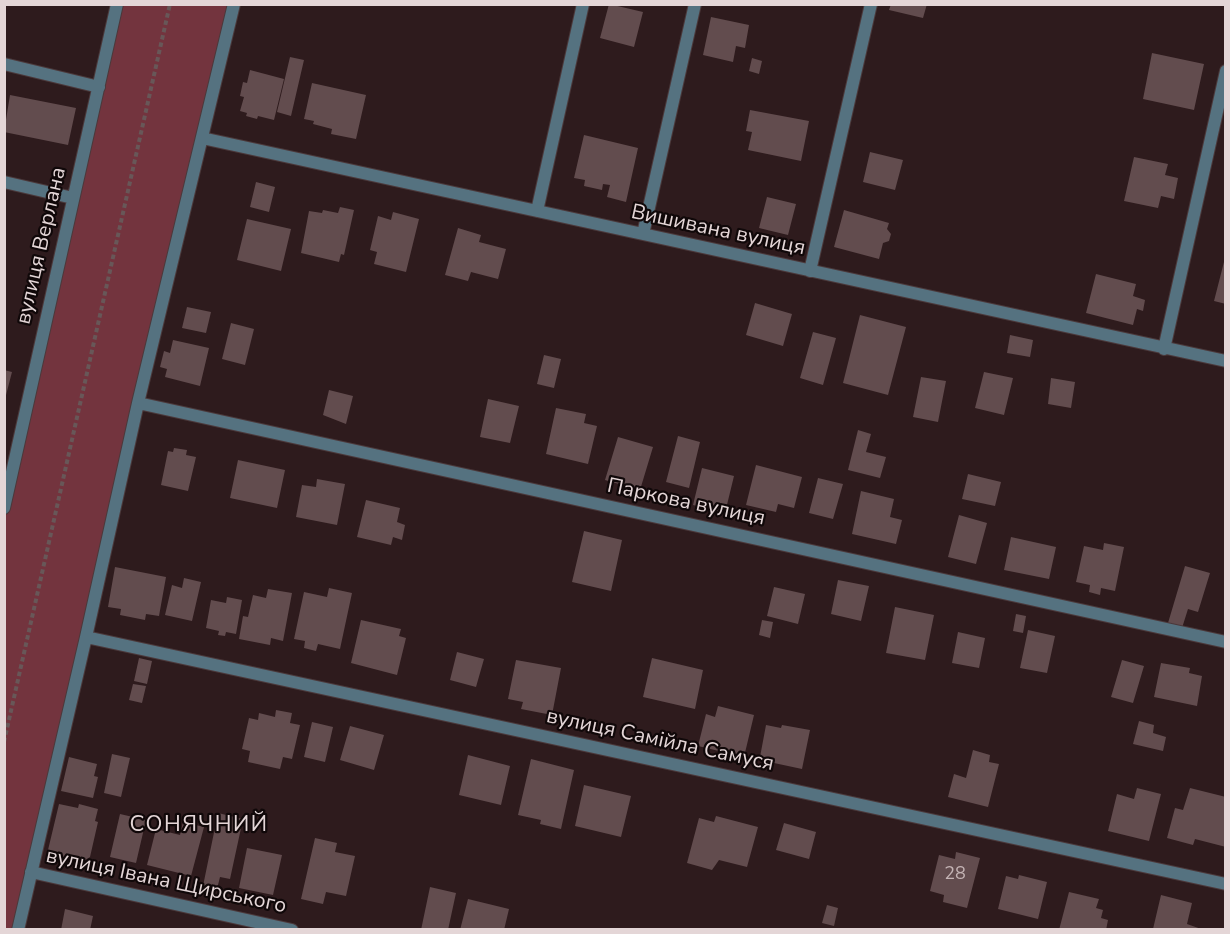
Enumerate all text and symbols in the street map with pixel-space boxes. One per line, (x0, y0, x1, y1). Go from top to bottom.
street label: вулиця Верлана (12, 165, 72, 327)
street label: Вишивана вулиця (629, 200, 807, 262)
street label: Паркова вулиця (605, 474, 767, 532)
street label: вулиця Самійла Самуся (544, 705, 776, 777)
district label: СОНЯЧНИЙ (129, 813, 269, 839)
street label: вулиця Івана Щирського (43, 844, 289, 920)
house number: 28 (944, 864, 966, 886)

